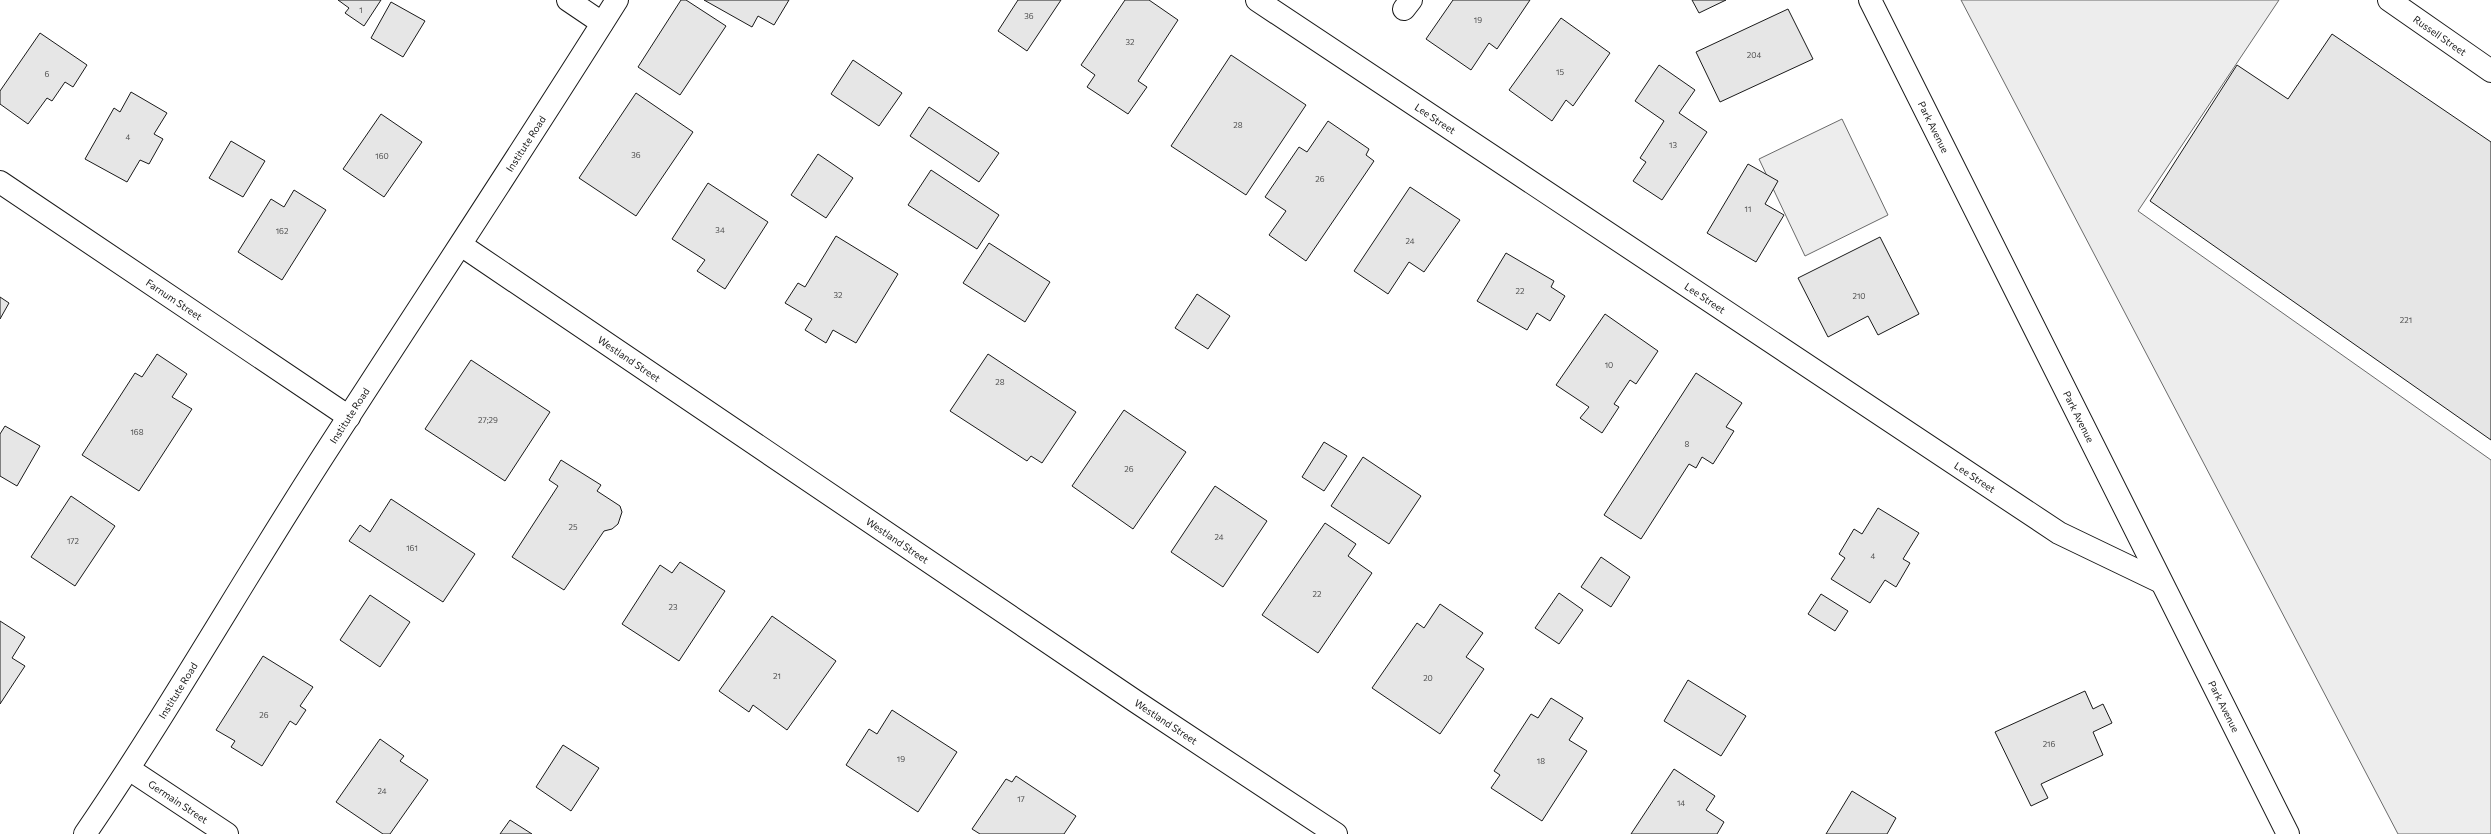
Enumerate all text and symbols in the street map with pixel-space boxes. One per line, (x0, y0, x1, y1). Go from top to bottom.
house number: 1 (359, 5, 363, 15)
house number: 36 (1024, 11, 1034, 21)
street label: Russell Street (2411, 13, 2469, 58)
house number: 19 (1474, 15, 1482, 25)
house number: 32 (1126, 37, 1135, 47)
house number: 204 (1747, 50, 1761, 60)
house number: 15 (1556, 67, 1564, 77)
house number: 6 (45, 69, 50, 79)
street label: Park Avenue (1916, 99, 1952, 155)
street label: Lee Street (1413, 101, 1458, 136)
street label: Institute Road (503, 113, 548, 174)
house number: 28 (1233, 120, 1243, 130)
house number: 4 (126, 132, 131, 142)
house number: 13 (1669, 140, 1677, 150)
house number: 36 (631, 150, 641, 160)
house number: 160 (375, 151, 389, 161)
house number: 26 (1315, 174, 1325, 184)
house number: 11 (1745, 204, 1751, 214)
house number: 34 (715, 225, 725, 235)
house number: 162 (276, 226, 289, 236)
house number: 24 (1405, 236, 1415, 246)
street label: Farnum Street (144, 276, 205, 322)
street label: Lee Street (1682, 280, 1728, 316)
house number: 22 (1516, 286, 1525, 296)
house number: 32 (834, 290, 843, 300)
house number: 210 (1852, 291, 1866, 301)
house number: 221 (2400, 315, 2412, 325)
street label: Westland Street (596, 333, 663, 384)
house number: 10 (1605, 360, 1613, 370)
house number: 28 (995, 377, 1005, 387)
street label: Institute Road (327, 385, 372, 446)
street label: Park Avenue (2061, 389, 2097, 444)
house number: 27;29 (478, 415, 498, 425)
house number: 168 (130, 427, 144, 437)
house number: 8 (1685, 439, 1690, 449)
street label: Lee Street (1952, 459, 1998, 495)
house number: 26 (1124, 464, 1134, 474)
street label: Westland Street (864, 515, 931, 566)
house number: 25 (568, 522, 578, 532)
house number: 24 (1214, 532, 1224, 542)
house number: 172 (67, 536, 80, 546)
house number: 161 (406, 543, 418, 553)
house number: 4 (1871, 551, 1876, 561)
house number: 22 (1313, 589, 1322, 599)
house number: 23 (669, 602, 678, 612)
street label: Institute Road (156, 660, 200, 721)
house number: 21 (773, 671, 781, 681)
house number: 20 (1423, 673, 1433, 683)
street label: Park Avenue (2206, 678, 2242, 734)
street label: Westland Street (1132, 696, 1200, 747)
house number: 26 (259, 710, 269, 720)
house number: 216 (2043, 739, 2055, 749)
house number: 19 (897, 754, 905, 764)
house number: 18 (1537, 756, 1545, 766)
street label: Germain Street (146, 778, 210, 826)
house number: 24 (377, 786, 387, 796)
house number: 17 (1017, 794, 1025, 804)
house number: 14 (1677, 798, 1685, 808)

